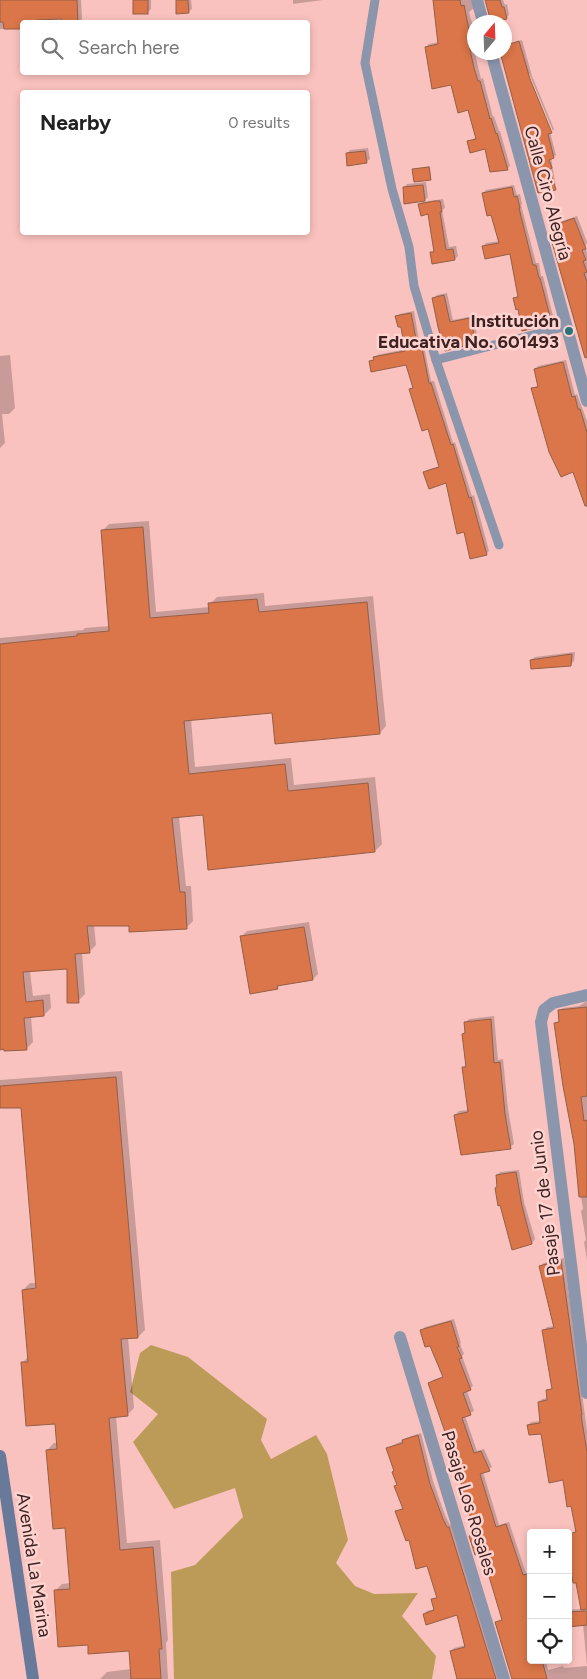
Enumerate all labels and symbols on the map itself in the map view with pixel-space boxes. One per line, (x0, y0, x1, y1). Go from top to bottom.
north arrow (467, 15, 512, 60)
street label: Calle Ciro Alegría (519, 123, 577, 263)
place label: Institución Educativa No. 601493 (378, 310, 559, 353)
marker: Institución Educativa No. 601493 (563, 325, 575, 337)
street label: Pasaje 17 de Junio (525, 1129, 565, 1277)
street label: Pasaje Los Rosales (437, 1428, 501, 1578)
street label: Avenida La Marina (12, 1491, 56, 1639)

